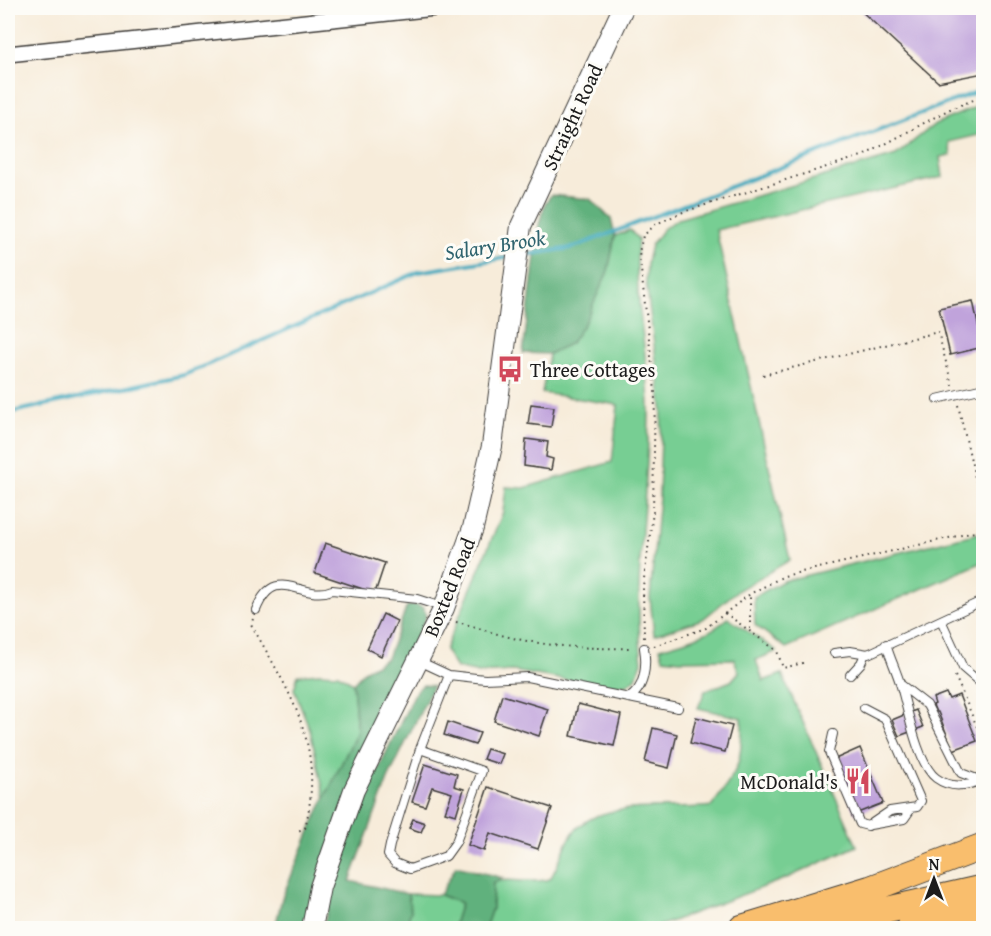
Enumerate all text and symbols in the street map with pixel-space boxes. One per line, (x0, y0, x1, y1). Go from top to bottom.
street label: Straight Road (535, 59, 609, 175)
water label: Salary Brook (442, 222, 548, 268)
bus stop icon: Three Cottages (495, 354, 525, 384)
place label: Three Cottages (530, 355, 656, 384)
street label: Boxted Road (416, 533, 482, 641)
restaurant icon: McDonald's (843, 766, 873, 796)
place label: McDonald's (740, 767, 838, 796)
north arrow (904, 849, 964, 909)
text: N (929, 852, 940, 876)

